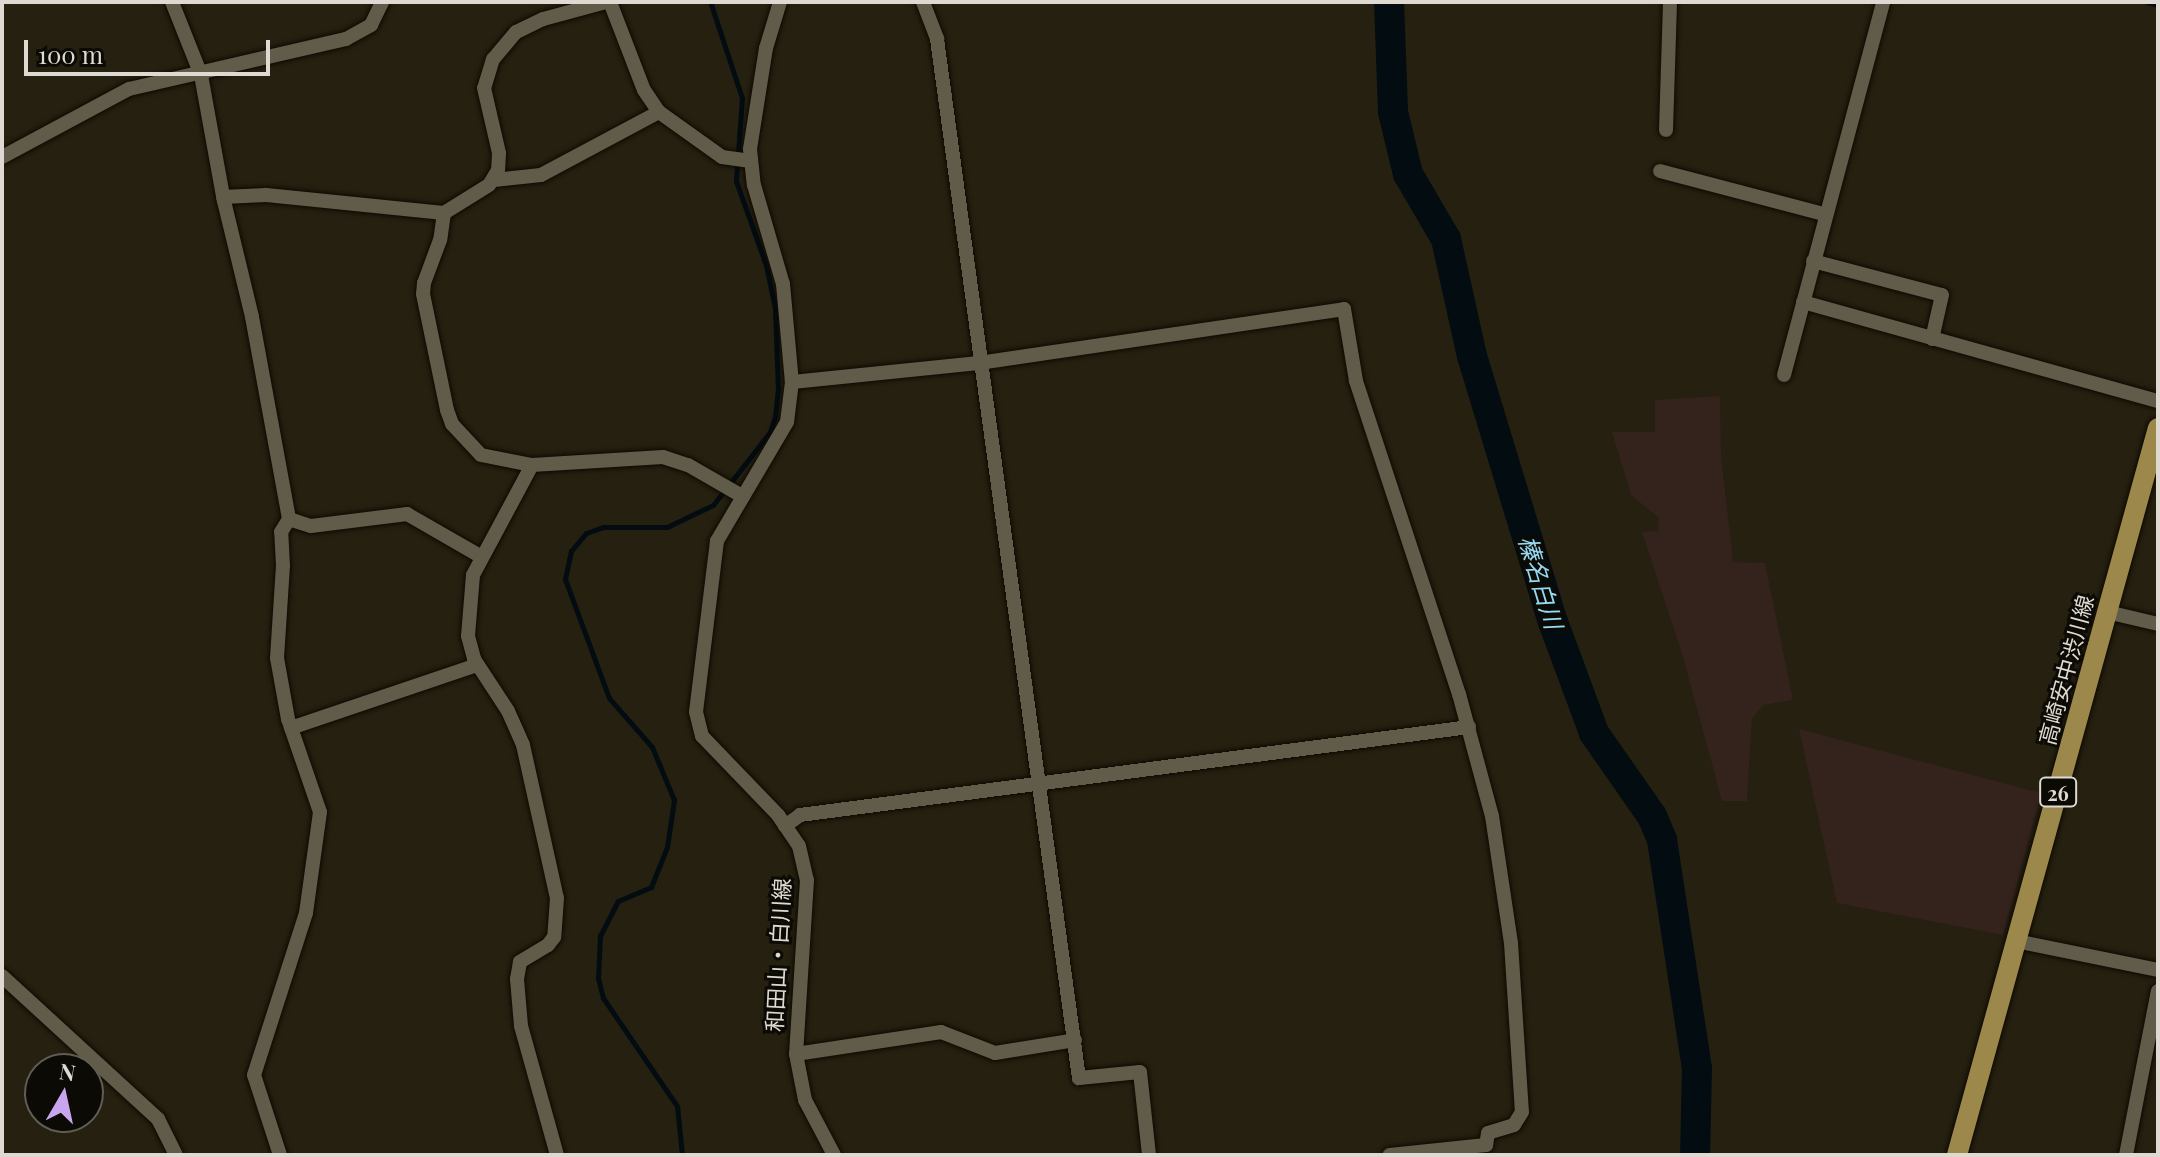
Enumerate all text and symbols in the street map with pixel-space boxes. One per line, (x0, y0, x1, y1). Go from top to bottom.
scale bar (28, 24, 274, 74)
text: 100 m (38, 38, 103, 70)
water label: 榛名白川 (1513, 532, 1569, 632)
street label: 高崎安中渋川線 (2033, 592, 2099, 748)
road number: 26 (2038, 776, 2078, 808)
street label: 和田山・白川線 (761, 877, 795, 1033)
north arrow (24, 1053, 104, 1133)
text: N (57, 1055, 78, 1087)

